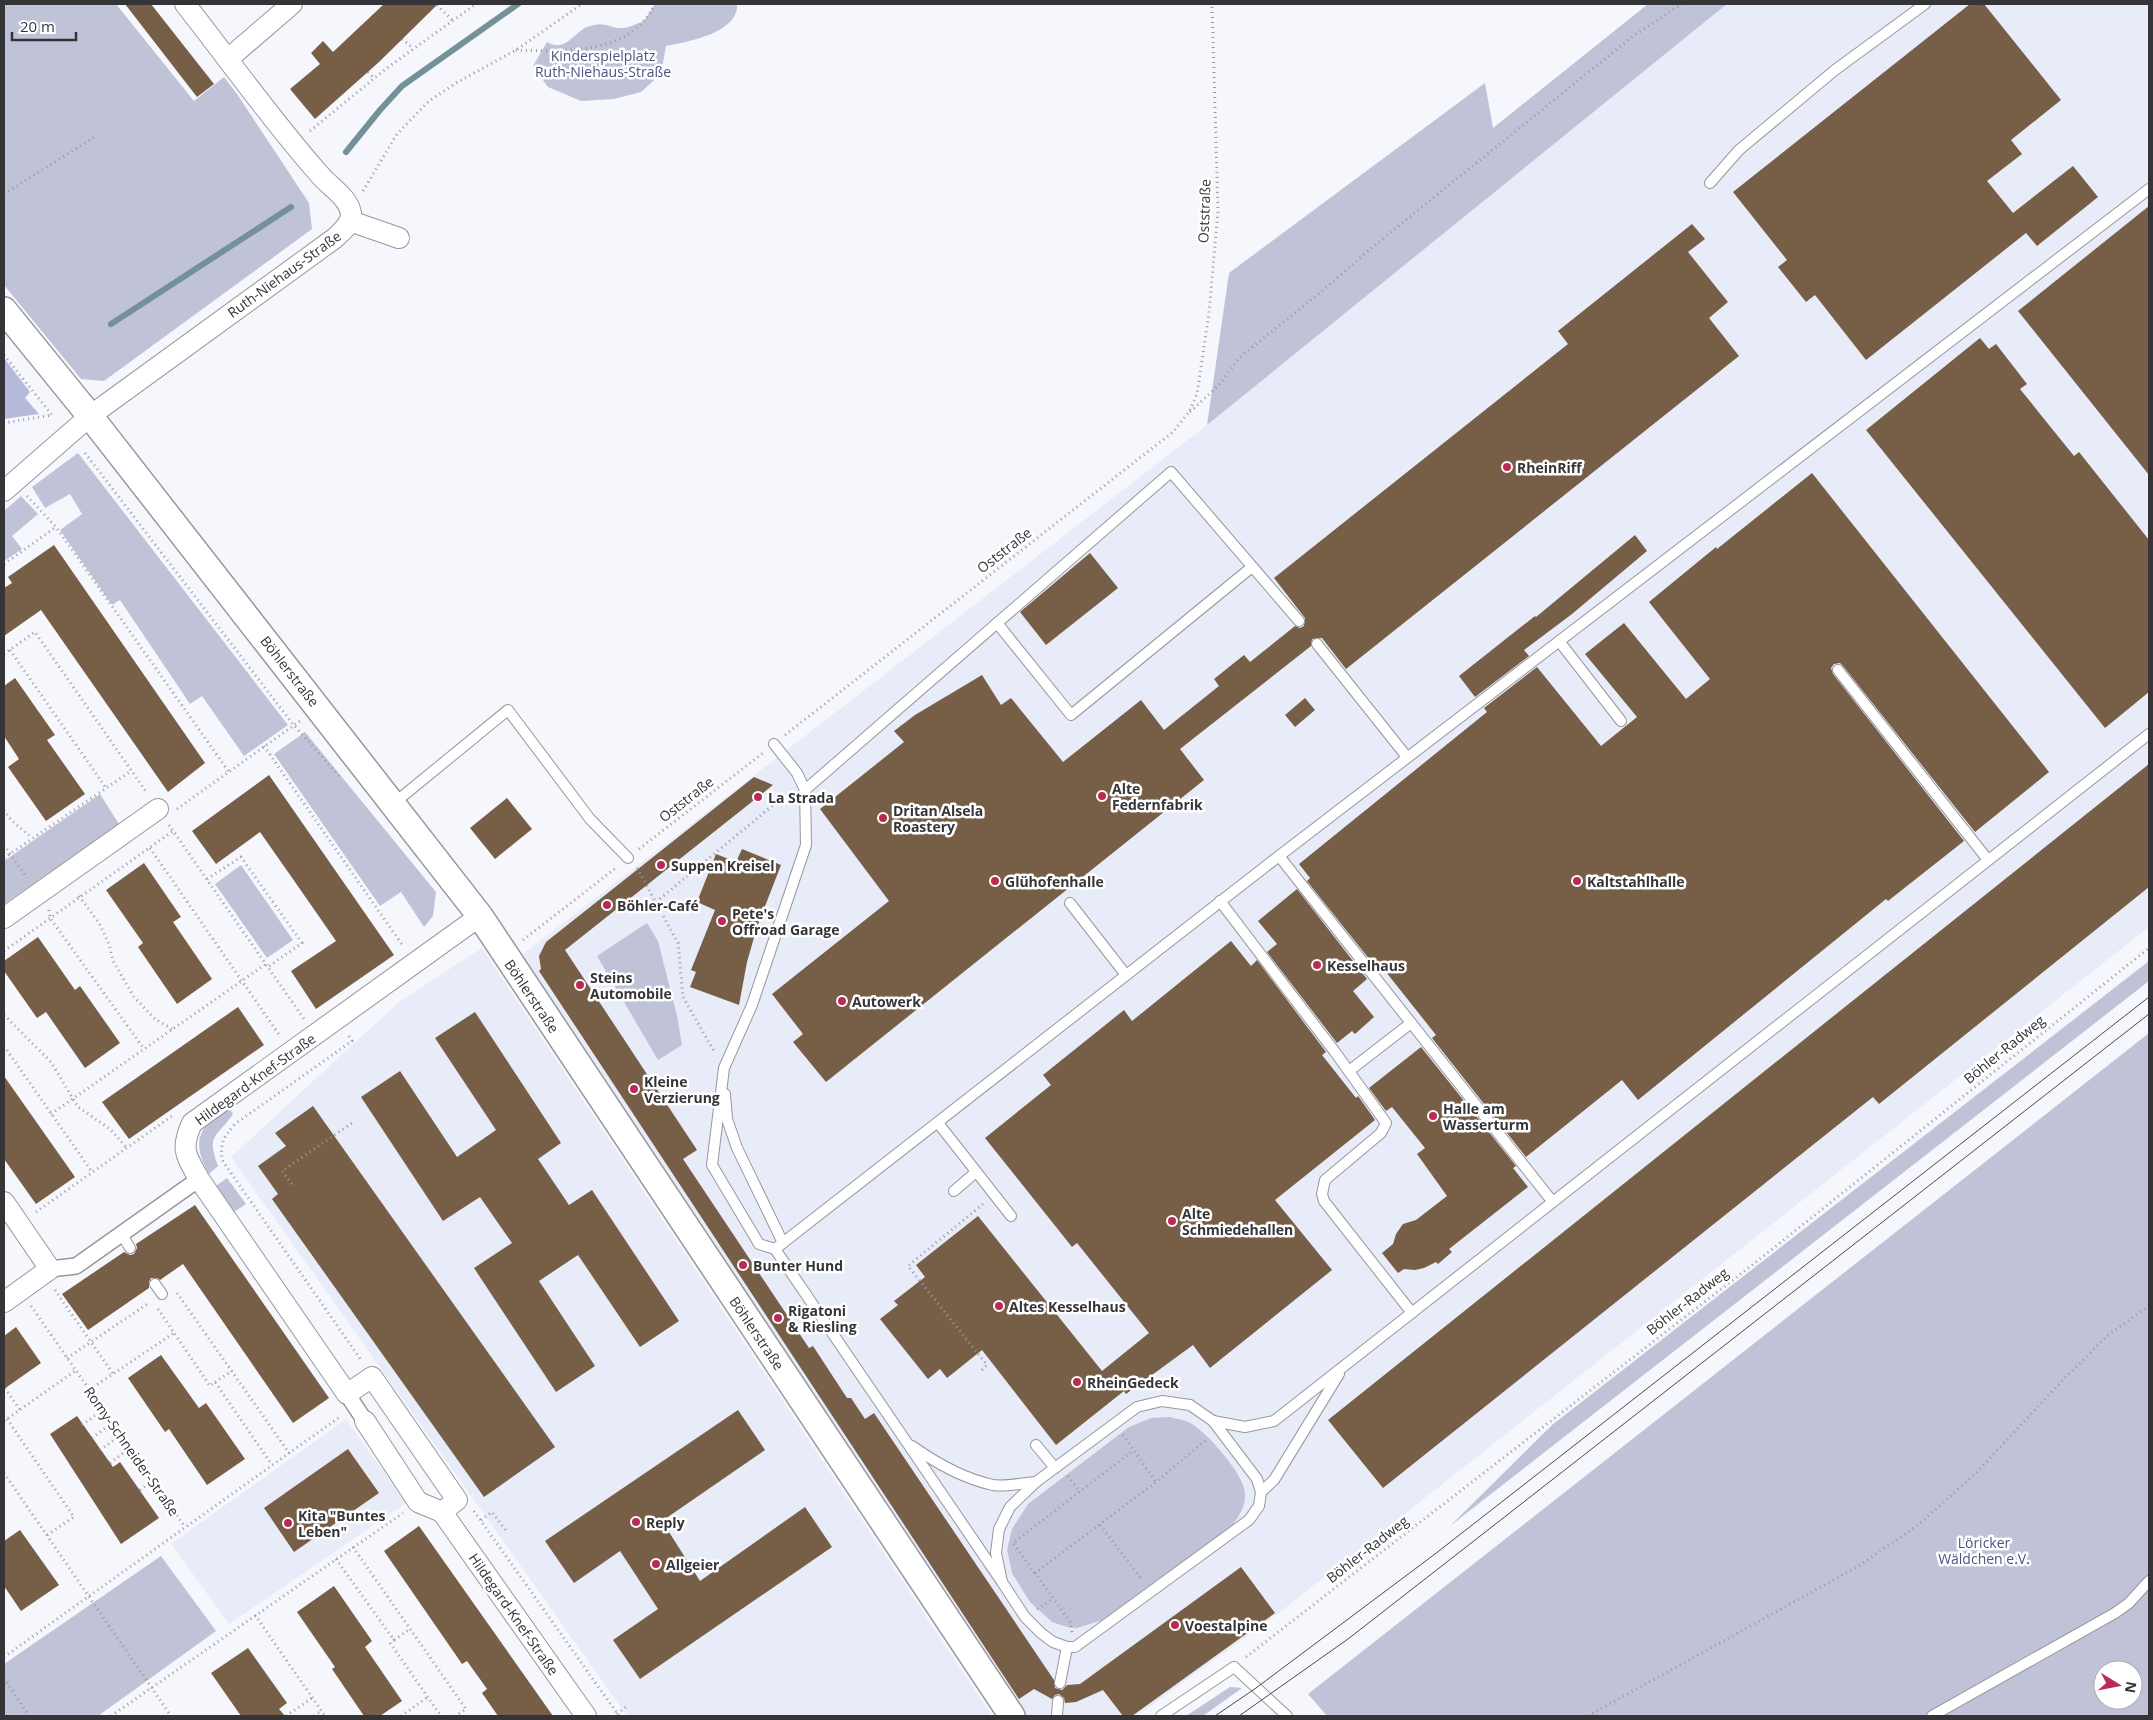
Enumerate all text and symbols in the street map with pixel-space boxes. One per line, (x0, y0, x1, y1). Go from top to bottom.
scale bar (12, 10, 76, 42)
text: 20 m (20, 16, 55, 36)
park label: Kinderspielplatz Ruth-Niehaus-Straße (535, 46, 671, 81)
street label: Oststraße (1193, 178, 1215, 243)
street label: Ruth-Niehaus-Straße (223, 226, 345, 322)
place label: RheinRiff (1517, 458, 1583, 477)
marker: RheinRiff (1501, 461, 1513, 473)
street label: Oststraße (973, 523, 1035, 577)
street label: Böhlerstraße (256, 632, 324, 710)
street label: Oststraße (655, 772, 717, 826)
place label: Alte Federnfabrik (1112, 779, 1203, 814)
place label: La Strada (768, 788, 834, 807)
marker: Alte Federnfabrik (1096, 790, 1108, 802)
marker: La Strada (752, 791, 764, 803)
place label: Dritan Alsela Roastery (893, 801, 983, 836)
marker: Dritan Alsela Roastery (877, 812, 889, 824)
place label: Suppen Kreisel (671, 856, 774, 875)
marker: Suppen Kreisel (655, 859, 667, 871)
place label: Glühofenhalle (1005, 872, 1104, 891)
place label: Kaltstahlhalle (1587, 872, 1685, 891)
marker: Glühofenhalle (989, 875, 1001, 887)
marker: Kaltstahlhalle (1571, 875, 1583, 887)
place label: Böhler-Café (617, 896, 699, 915)
marker: Böhler-Café (601, 899, 613, 911)
place label: Pete's Offroad Garage (732, 904, 840, 939)
marker: Pete's Offroad Garage (716, 915, 728, 927)
street label: Böhlerstraße (500, 955, 564, 1037)
place label: Kesselhaus (1327, 956, 1405, 975)
marker: Kesselhaus (1311, 959, 1323, 971)
place label: Steins Automobile (590, 968, 672, 1003)
marker: Steins Automobile (574, 979, 586, 991)
place label: Autowerk (852, 992, 921, 1011)
marker: Autowerk (836, 995, 848, 1007)
street label: Böhler-Radweg (1960, 1010, 2049, 1088)
street label: Hildegard-Knef-Straße (191, 1029, 319, 1129)
place label: Kleine Verzierung (644, 1072, 720, 1107)
marker: Kleine Verzierung (628, 1083, 640, 1095)
place label: Halle am Wasserturm (1443, 1099, 1529, 1134)
marker: Halle am Wasserturm (1427, 1110, 1439, 1122)
place label: Alte Schmiedehallen (1182, 1204, 1293, 1239)
marker: Alte Schmiedehallen (1166, 1215, 1178, 1227)
place label: Bunter Hund (753, 1256, 843, 1275)
marker: Bunter Hund (737, 1259, 749, 1271)
street label: Böhler-Radweg (1642, 1263, 1732, 1339)
street label: Böhlerstraße (725, 1292, 789, 1374)
place label: Altes Kesselhaus (1009, 1297, 1126, 1316)
marker: Altes Kesselhaus (993, 1300, 1005, 1312)
place label: Rigatoni & Riesling (788, 1301, 857, 1336)
marker: Rigatoni & Riesling (772, 1312, 784, 1324)
place label: RheinGedeck (1087, 1373, 1179, 1392)
marker: RheinGedeck (1071, 1376, 1083, 1388)
street label: Romy-Schneider-Straße (80, 1383, 184, 1520)
place label: Kita "Buntes Leben" (298, 1506, 386, 1541)
street label: Böhler-Radweg (1322, 1511, 1412, 1587)
place label: Reply (646, 1513, 685, 1532)
marker: Reply (630, 1516, 642, 1528)
marker: Kita "Buntes Leben" (282, 1517, 294, 1529)
park label: Löricker Wäldchen e.V. (1938, 1533, 2030, 1568)
street label: Hildegard-Knef-Straße (465, 1549, 563, 1679)
place label: Allgeier (666, 1555, 720, 1574)
marker: Allgeier (650, 1558, 662, 1570)
place label: Voestalpine (1185, 1616, 1267, 1635)
marker: Voestalpine (1169, 1619, 1181, 1631)
north arrow (2093, 1660, 2143, 1710)
text: N (2121, 1680, 2142, 1695)

